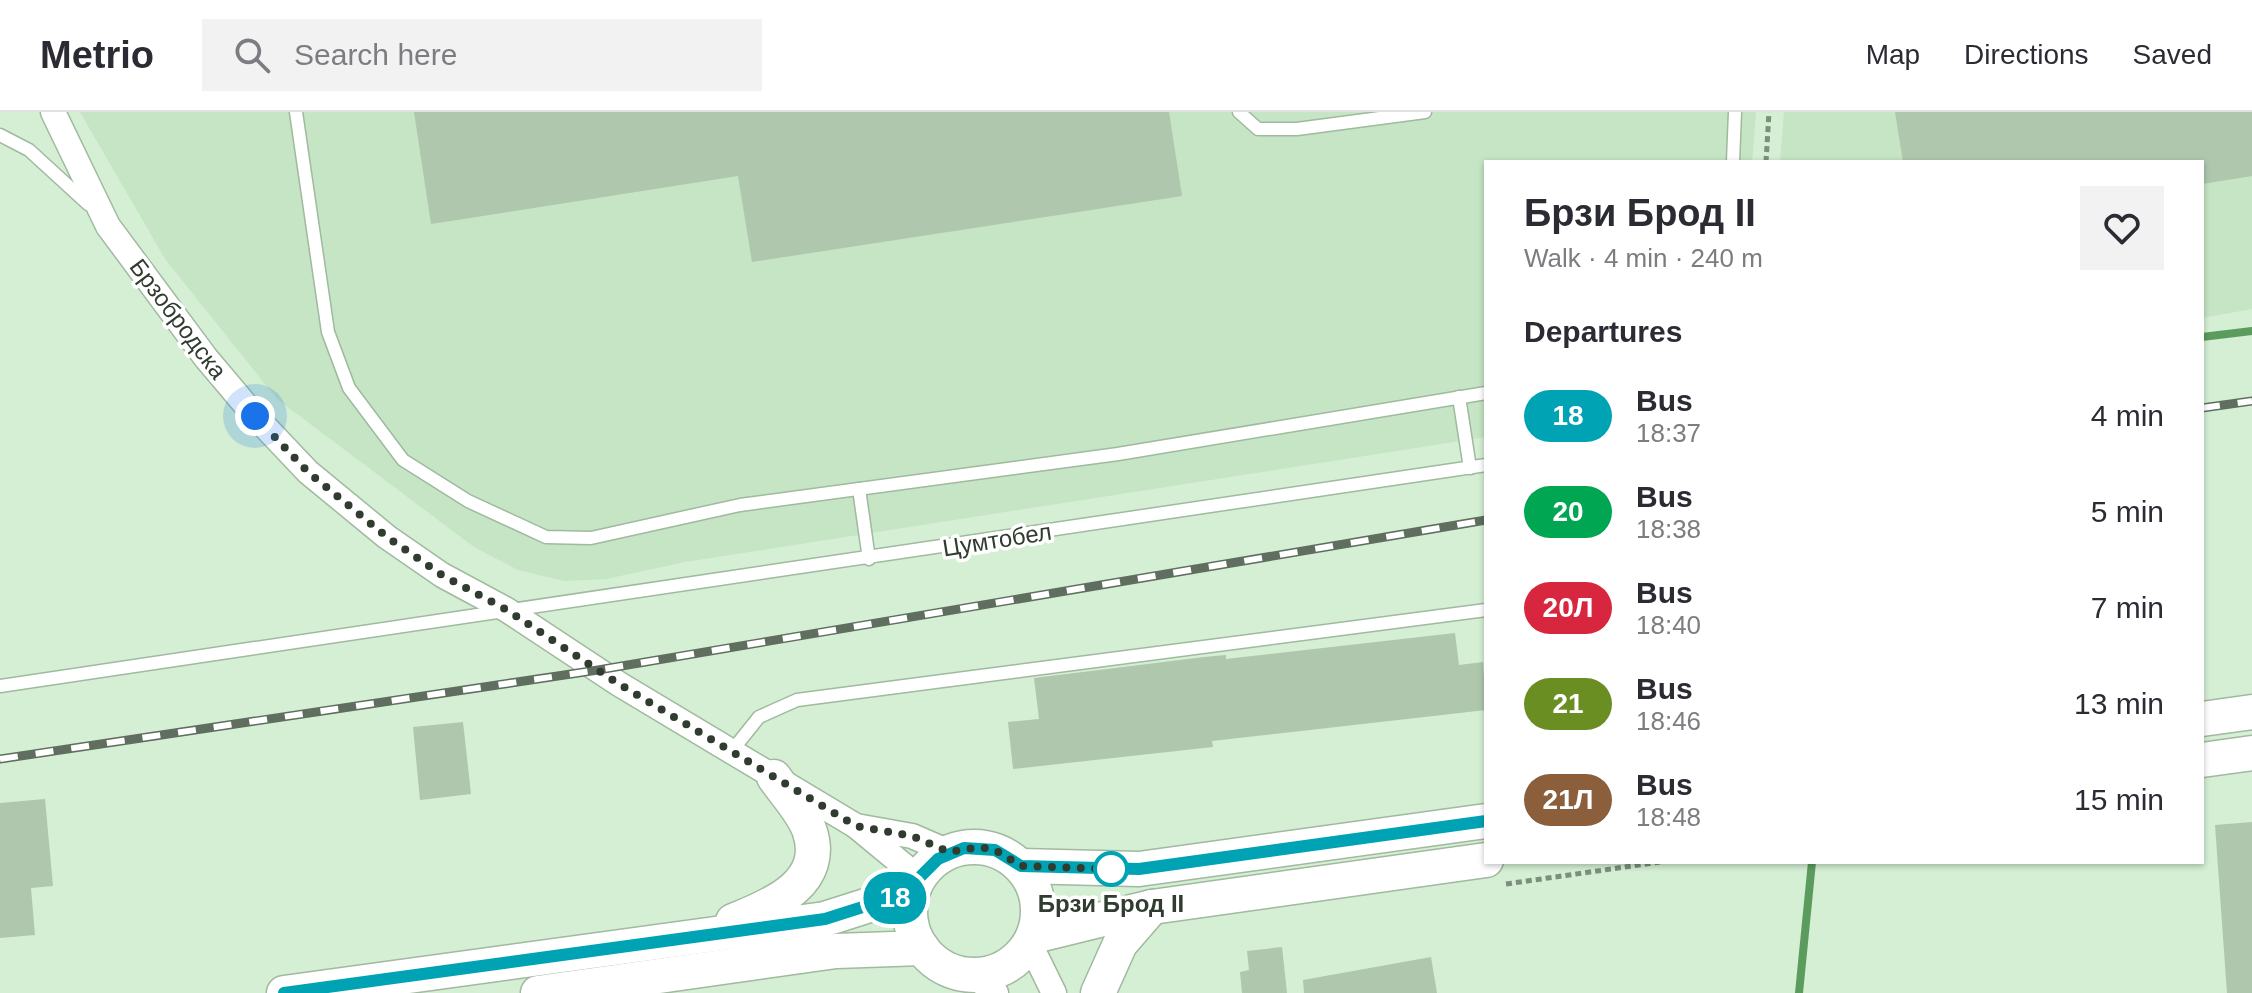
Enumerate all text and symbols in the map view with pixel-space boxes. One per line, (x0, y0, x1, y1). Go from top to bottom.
search box (202, 19, 762, 91)
icon: search (230, 33, 274, 77)
text: Metrio (40, 34, 154, 76)
text: Search here (294, 38, 457, 71)
text: Map (1866, 39, 1920, 70)
text: Directions (1964, 39, 2089, 70)
text: Saved (2133, 39, 2212, 70)
button: heart (2080, 186, 2164, 270)
text: Брзи Брод II (1524, 192, 1756, 234)
text: Walk · 4 min · 240 m (1524, 243, 1763, 273)
street label: Брзобродска (125, 253, 233, 385)
text: Departures (1524, 315, 1682, 348)
text: Bus (1636, 384, 1693, 417)
your location (235, 396, 275, 436)
text: 4 min (2091, 399, 2164, 432)
text: 18 (1552, 400, 1584, 431)
text: 18:37 (1636, 418, 1701, 448)
text: Bus (1636, 480, 1693, 513)
text: 5 min (2091, 495, 2164, 528)
text: 20 (1552, 496, 1584, 527)
text: 18:38 (1636, 514, 1701, 544)
street label: Цумтобел (940, 518, 1053, 561)
text: Bus (1636, 576, 1693, 609)
text: 7 min (2091, 591, 2164, 624)
text: 20Л (1543, 592, 1593, 623)
text: 18:40 (1636, 610, 1701, 640)
text: Bus (1636, 672, 1693, 705)
text: 13 min (2074, 687, 2164, 720)
text: 21 (1552, 688, 1584, 719)
text: 18:46 (1636, 706, 1701, 736)
text: Bus (1636, 768, 1693, 801)
text: 15 min (2074, 783, 2164, 816)
text: 21Л (1543, 784, 1593, 815)
text: 18:48 (1636, 802, 1701, 832)
marker: Брзи Брод II (1094, 852, 1128, 886)
line badge: 18 (859, 872, 931, 924)
text: 18 (879, 882, 911, 913)
place label: Брзи Брод II (1038, 890, 1184, 917)

